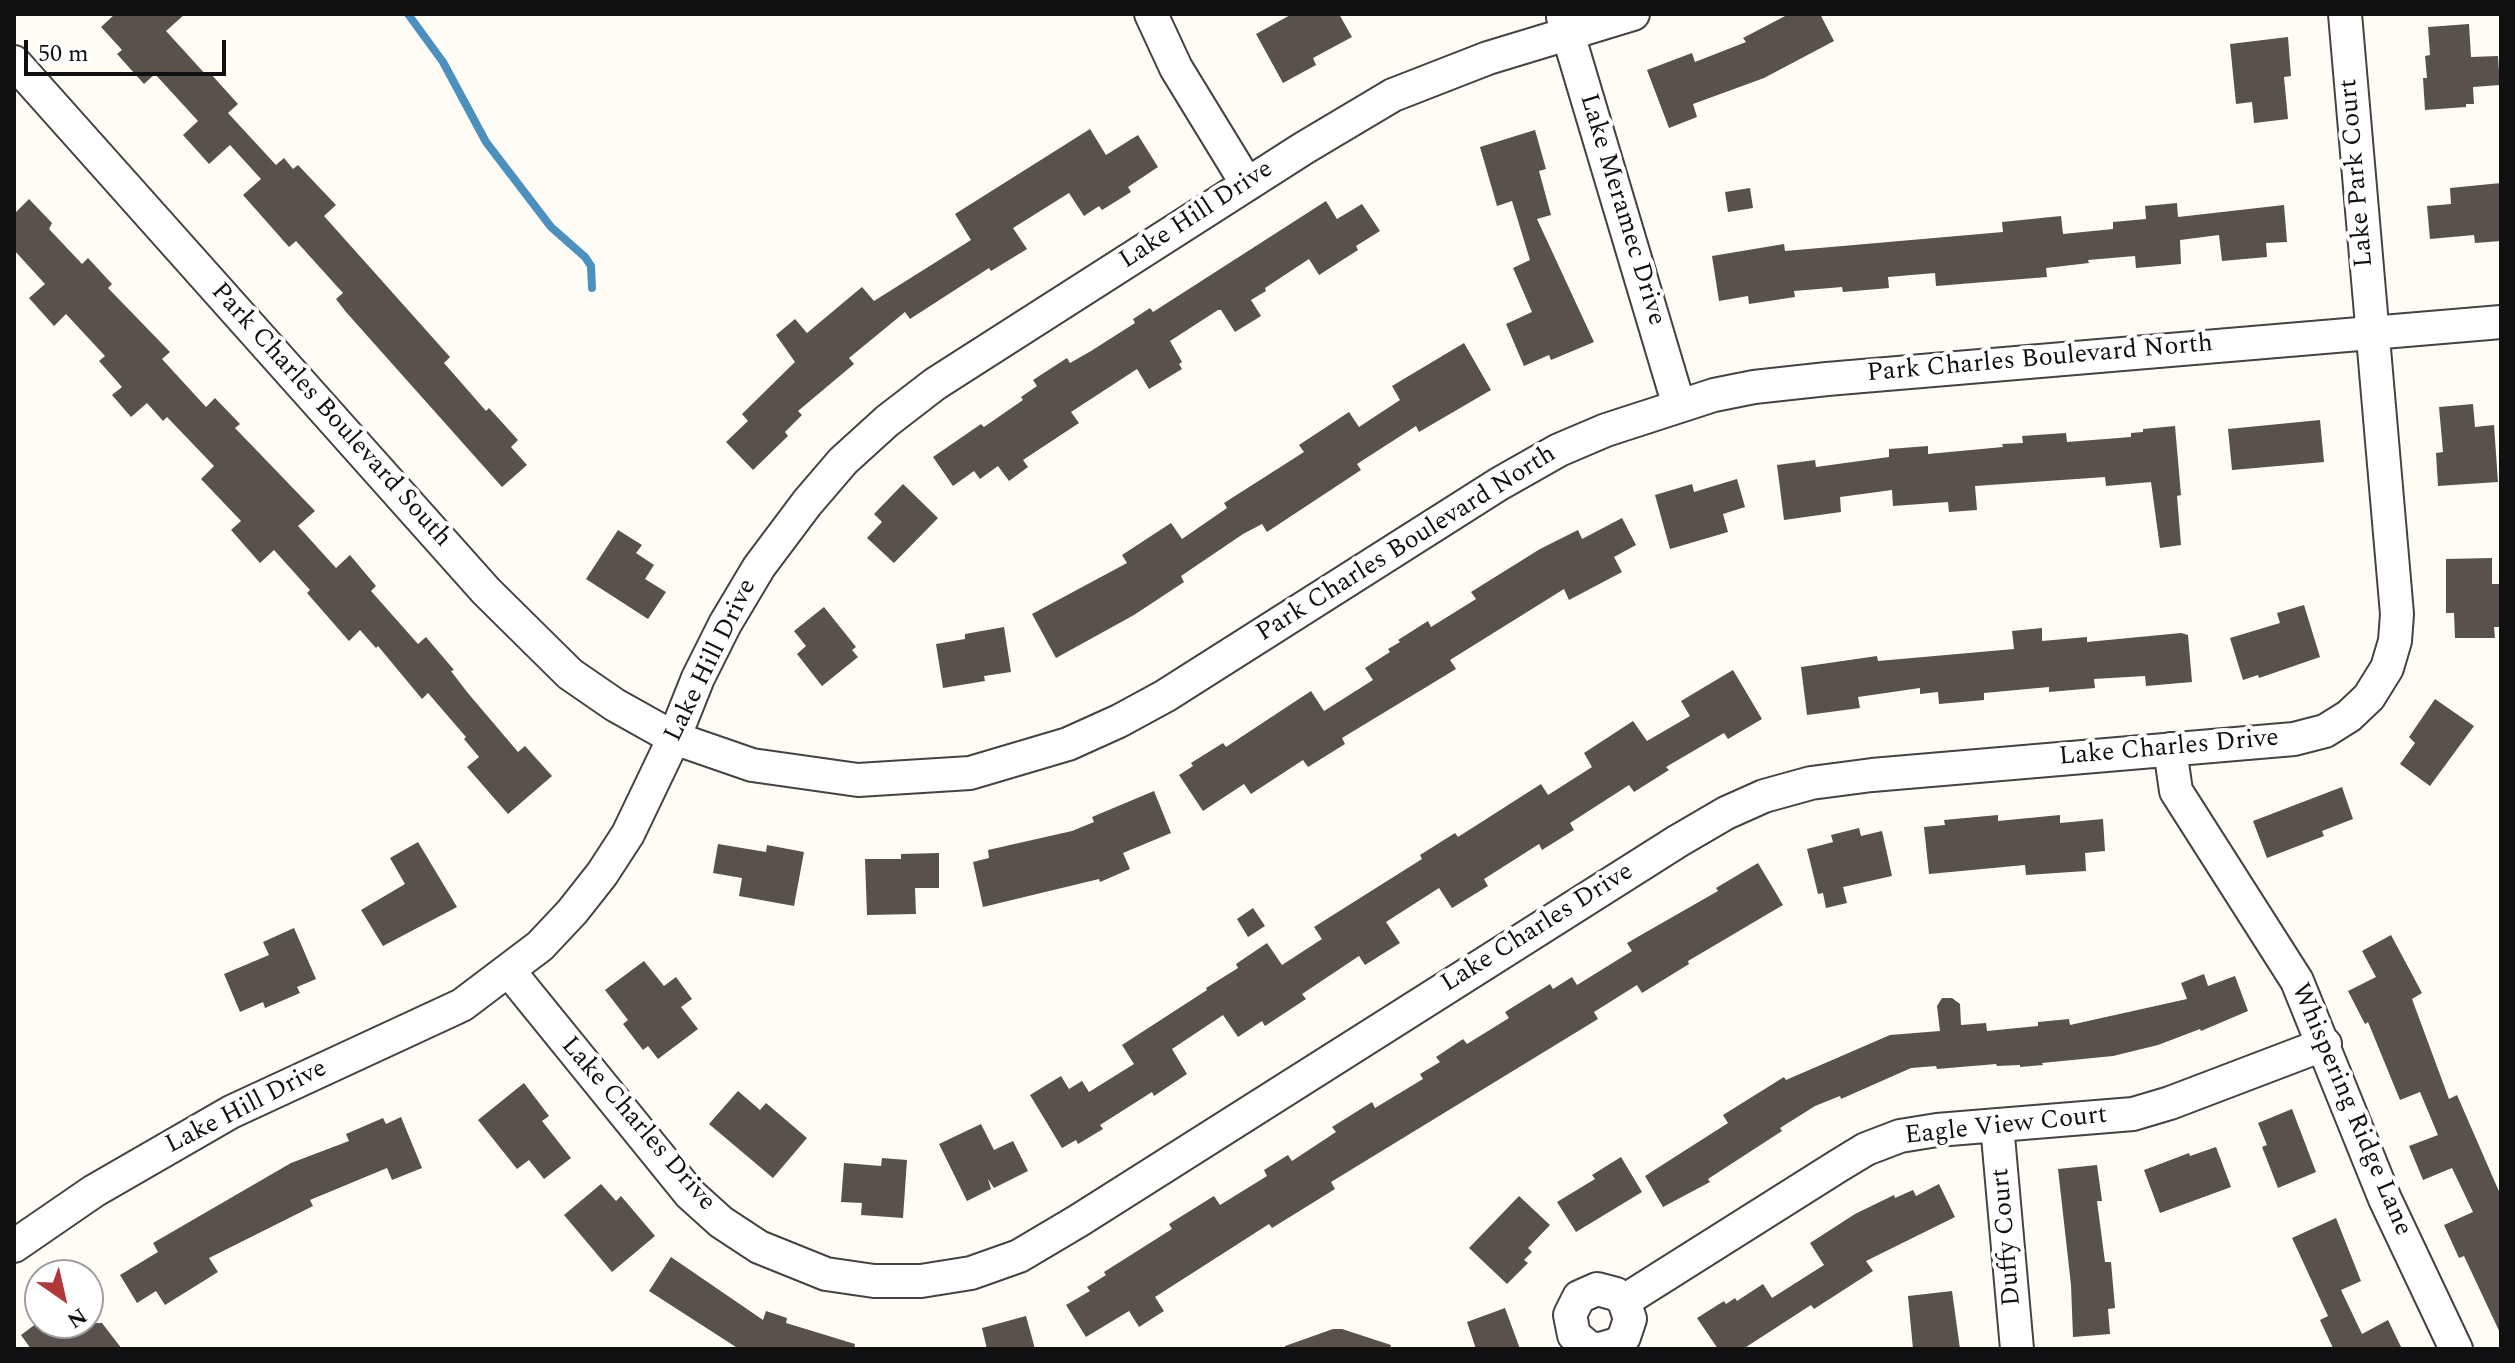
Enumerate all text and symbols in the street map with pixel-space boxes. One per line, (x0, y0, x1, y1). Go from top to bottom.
scale bar (28, 24, 230, 74)
text: 50 m (38, 36, 89, 72)
street label: Lake Park Court (2334, 77, 2382, 269)
street label: Lake Meramec Drive (1571, 90, 1671, 330)
street label: Lake Hill Drive (1114, 155, 1280, 277)
street label: Park Charles Boulevard South (203, 277, 457, 555)
street label: Park Charles Boulevard North (1866, 329, 2214, 391)
street label: Park Charles Boulevard North (1251, 440, 1563, 650)
street label: Lake Hill Drive (659, 575, 765, 747)
street label: Lake Charles Drive (2058, 724, 2280, 774)
street label: Lake Charles Drive (1436, 857, 1640, 1001)
street label: Whispering Ridge Lane (2283, 979, 2417, 1241)
street label: Lake Charles Drive (553, 1032, 721, 1218)
street label: Lake Hill Drive (161, 1054, 333, 1162)
street label: Eagle View Court (1903, 1101, 2109, 1153)
street label: Duffy Court (1986, 1167, 2030, 1307)
north arrow (24, 1259, 104, 1339)
text: N (60, 1299, 93, 1336)

